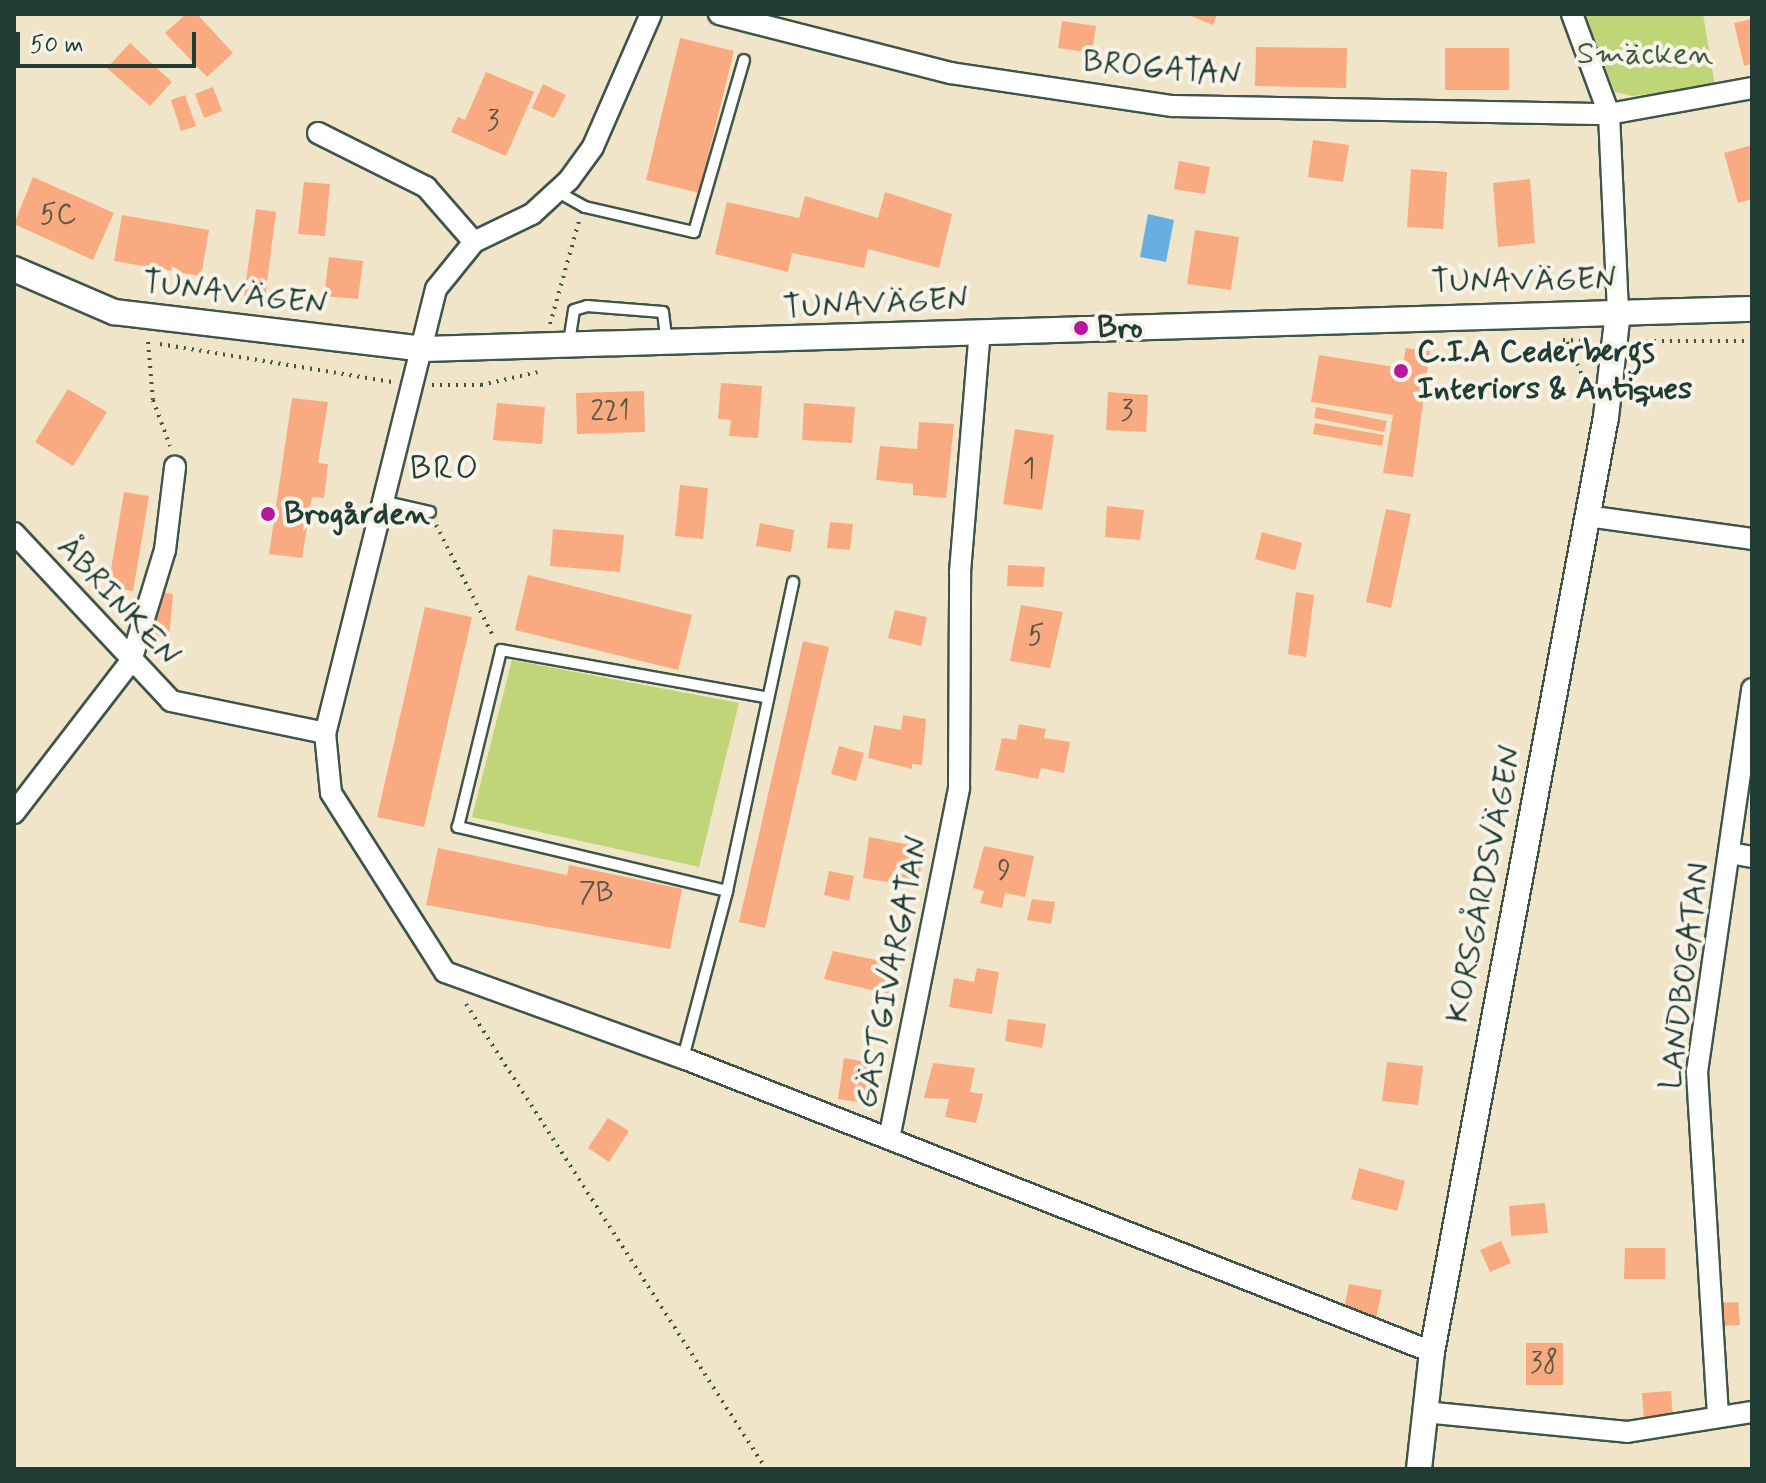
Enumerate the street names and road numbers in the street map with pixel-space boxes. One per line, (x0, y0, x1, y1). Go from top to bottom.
street label: BROGATAN (1081, 43, 1243, 95)
street label: TUNAVÄGEN (1431, 260, 1617, 302)
street label: TUNAVÄGEN (140, 264, 330, 324)
street label: TUNAVÄGEN (782, 280, 970, 328)
street label: ÅBRINKEN (48, 529, 188, 675)
street label: KORSGÅRDSVÄGEN (1439, 742, 1531, 1026)
street label: GÄSTGIVARGATAN (847, 832, 937, 1112)
street label: LANDBOGATAN (1652, 860, 1718, 1092)

